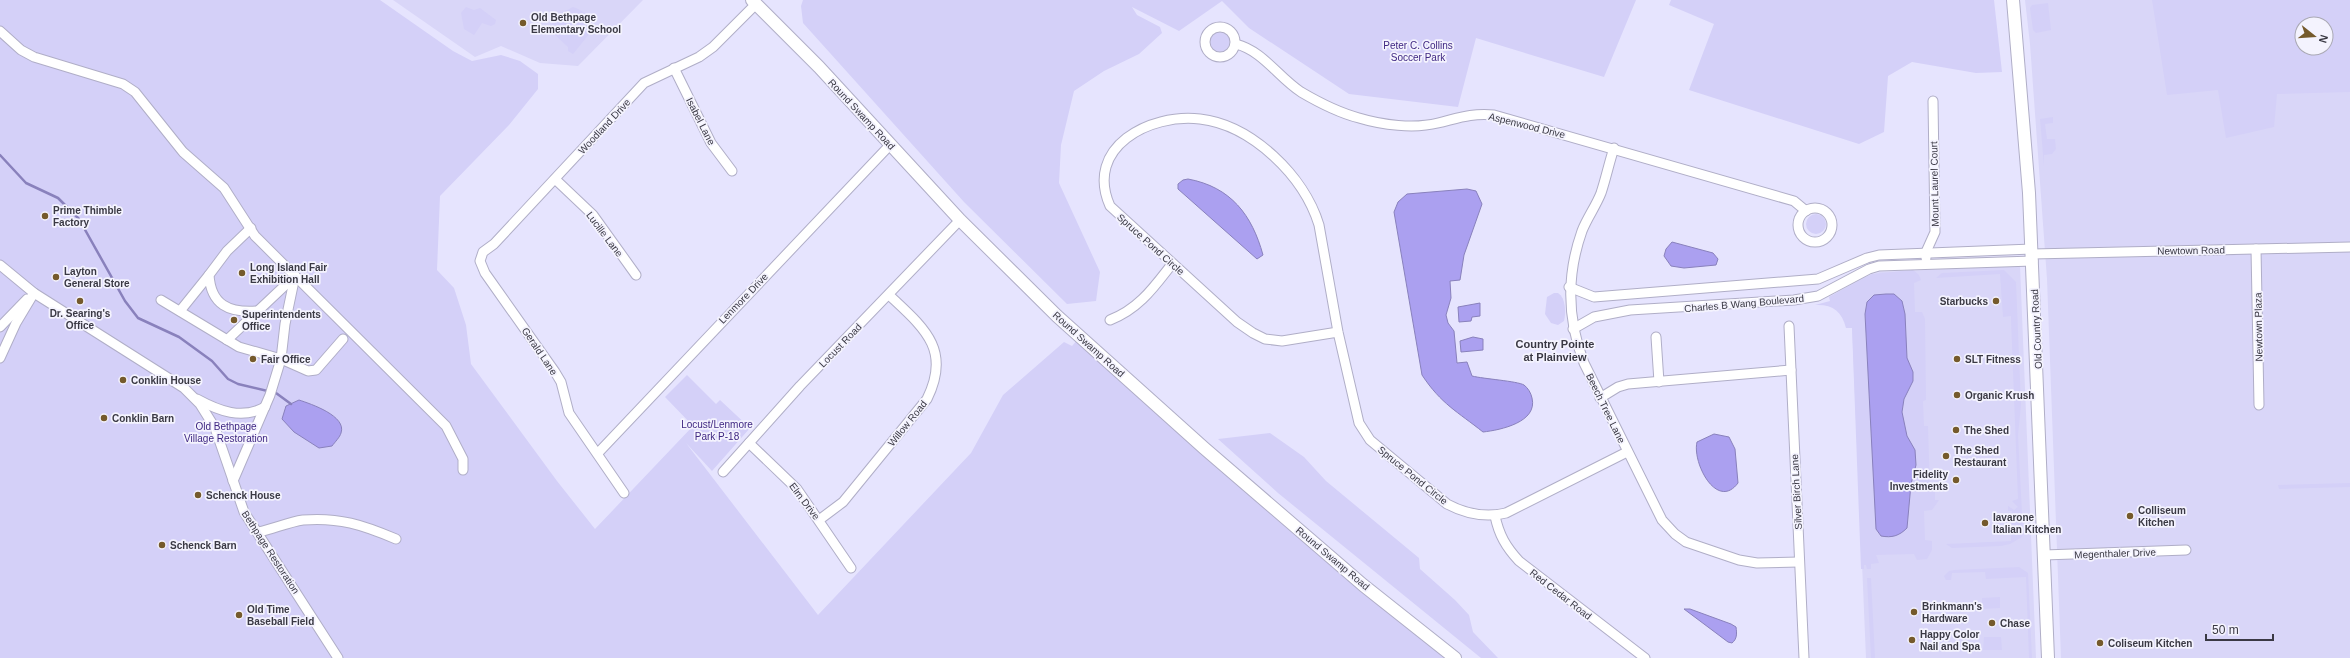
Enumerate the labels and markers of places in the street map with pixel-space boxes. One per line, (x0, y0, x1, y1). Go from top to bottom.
place label: Old Bethpage Elementary School (531, 12, 621, 35)
marker: Old Bethpage Elementary School (518, 18, 528, 28)
place label: Prime Thimble Factory (53, 205, 122, 228)
marker: Prime Thimble Factory (40, 211, 50, 221)
place label: Long Island Fair Exhibition Hall (250, 262, 327, 285)
place label: Layton General Store (64, 266, 130, 289)
marker: Long Island Fair Exhibition Hall (237, 268, 247, 278)
marker: Layton General Store (51, 272, 61, 282)
marker: Dr. Searing's Office (75, 296, 85, 306)
place label: Starbucks (1940, 296, 1988, 307)
marker: Starbucks (1991, 296, 2001, 306)
place label: Dr. Searing's Office (50, 308, 111, 331)
place label: Superintendents Office (242, 309, 321, 332)
marker: Superintendents Office (229, 315, 239, 325)
marker: Fair Office (248, 354, 258, 364)
place label: Fair Office (261, 354, 311, 365)
marker: SLT Fitness (1952, 354, 1962, 364)
place label: SLT Fitness (1965, 354, 2021, 365)
marker: Conklin House (118, 375, 128, 385)
place label: Conklin House (131, 375, 201, 386)
marker: Organic Krush (1952, 390, 1962, 400)
place label: Organic Krush (1965, 390, 2034, 401)
marker: Conklin Barn (99, 413, 109, 423)
place label: Conklin Barn (112, 413, 174, 424)
marker: The Shed (1951, 425, 1961, 435)
place label: The Shed (1964, 425, 2009, 436)
place label: The Shed Restaurant (1954, 445, 2007, 468)
marker: The Shed Restaurant (1941, 451, 1951, 461)
place label: Fidelity Investments (1890, 469, 1948, 492)
marker: Fidelity Investments (1951, 475, 1961, 485)
marker: Schenck House (193, 490, 203, 500)
place label: Schenck House (206, 490, 281, 501)
place label: Colliseum Kitchen (2138, 505, 2186, 528)
marker: Colliseum Kitchen (2125, 511, 2135, 521)
place label: Iavarone Italian Kitchen (1993, 512, 2061, 535)
marker: Iavarone Italian Kitchen (1980, 518, 1990, 528)
marker: Schenck Barn (157, 540, 167, 550)
place label: Schenck Barn (170, 540, 237, 551)
place label: Brinkmann's Hardware (1922, 601, 1983, 624)
place label: Old Time Baseball Field (247, 604, 314, 627)
marker: Brinkmann's Hardware (1909, 607, 1919, 617)
marker: Old Time Baseball Field (234, 610, 244, 620)
marker: Chase (1987, 618, 1997, 628)
place label: Chase (2000, 618, 2030, 629)
place label: Happy Color Nail and Spa (1920, 629, 1980, 652)
marker: Happy Color Nail and Spa (1907, 635, 1917, 645)
marker: Coliseum Kitchen (2095, 638, 2105, 648)
place label: Coliseum Kitchen (2108, 638, 2192, 649)

